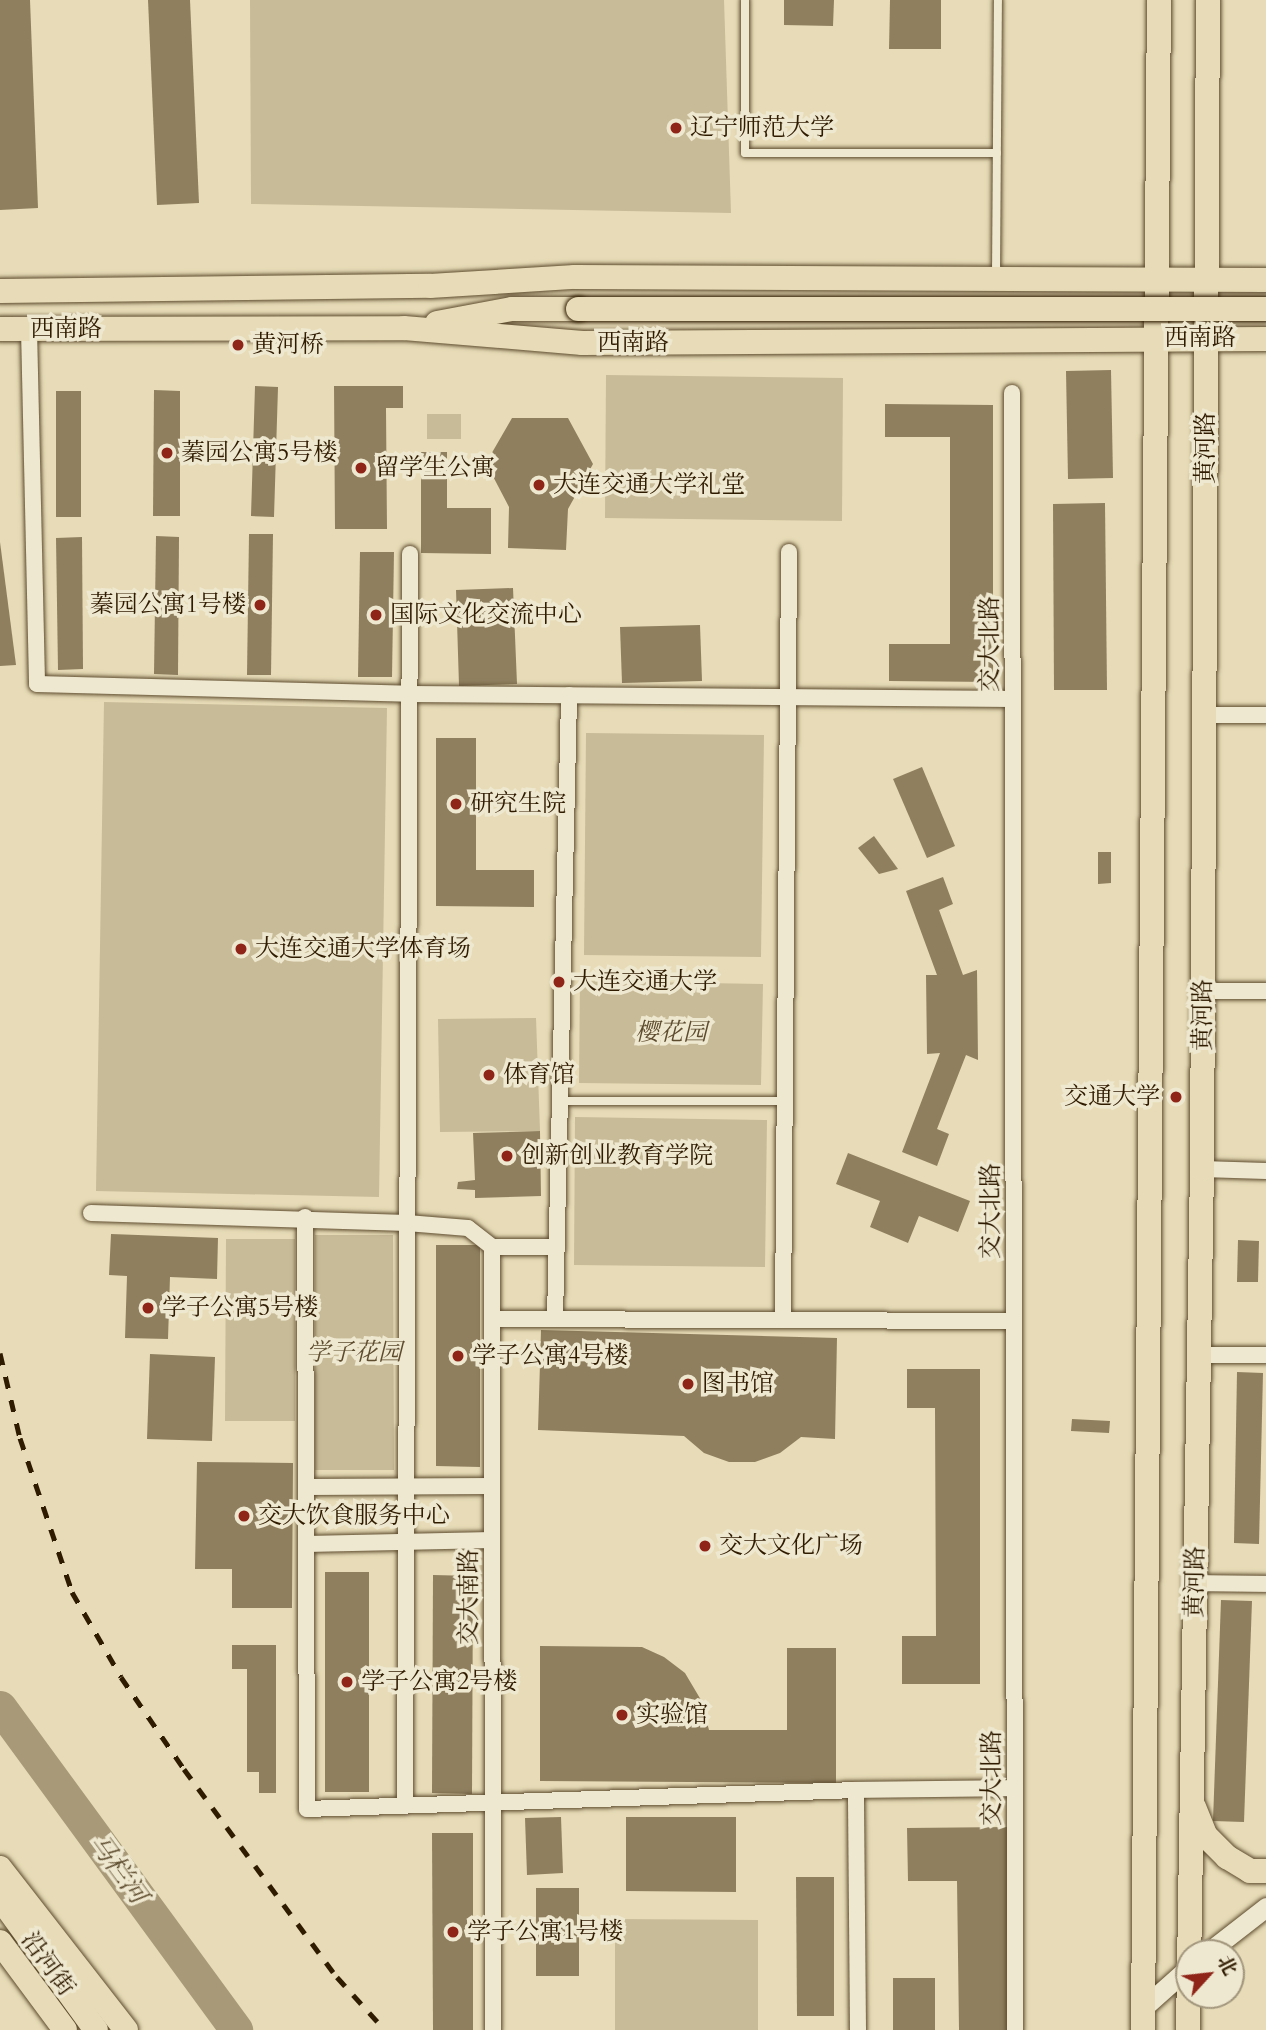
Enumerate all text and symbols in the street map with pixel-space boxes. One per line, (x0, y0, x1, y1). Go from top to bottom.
place label: 辽宁师范大学 (690, 114, 834, 142)
marker: 辽宁师范大学 (668, 120, 684, 136)
street label: 西南路 (30, 315, 102, 343)
street label: 西南路 (1164, 324, 1236, 352)
street label: 西南路 (597, 329, 669, 357)
place label: 黄河桥 (252, 331, 324, 359)
marker: 黄河桥 (230, 337, 246, 353)
street label: 黄河路 (1192, 412, 1220, 484)
place label: 蓁园公寓5号楼 (181, 439, 337, 467)
marker: 蓁园公寓5号楼 (159, 445, 175, 461)
place label: 留学生公寓 (375, 454, 495, 482)
marker: 留学生公寓 (353, 460, 369, 476)
place label: 大连交通大学礼堂 (553, 471, 745, 499)
marker: 大连交通大学礼堂 (531, 477, 547, 493)
place label: 蓁园公寓1号楼 (90, 591, 246, 619)
street label: 交大北路 (976, 596, 1004, 692)
marker: 蓁园公寓1号楼 (252, 597, 268, 613)
place label: 国际文化交流中心 (390, 601, 582, 629)
marker: 国际文化交流中心 (368, 607, 384, 623)
place label: 研究生院 (470, 790, 566, 818)
marker: 研究生院 (448, 796, 464, 812)
place label: 大连交通大学体育场 (255, 935, 471, 963)
marker: 大连交通大学体育场 (233, 941, 249, 957)
place label: 大连交通大学 (573, 968, 717, 996)
marker: 大连交通大学 (551, 974, 567, 990)
street label: 黄河路 (1189, 979, 1217, 1051)
park label: 樱花园 (635, 1019, 707, 1047)
place label: 体育馆 (503, 1061, 575, 1089)
marker: 体育馆 (481, 1067, 497, 1083)
place label: 交通大学 (1064, 1083, 1160, 1111)
marker: 交通大学 (1166, 1087, 1186, 1107)
place label: 创新创业教育学院 (521, 1142, 713, 1170)
marker: 创新创业教育学院 (499, 1148, 515, 1164)
street label: 交大北路 (977, 1163, 1005, 1259)
place label: 学子公寓5号楼 (162, 1294, 318, 1322)
marker: 学子公寓5号楼 (140, 1300, 156, 1316)
park label: 学子花园 (306, 1339, 402, 1367)
place label: 学子公寓4号楼 (472, 1342, 628, 1370)
marker: 学子公寓4号楼 (450, 1348, 466, 1364)
place label: 图书馆 (702, 1370, 774, 1398)
marker: 图书馆 (680, 1376, 696, 1392)
place label: 交大饮食服务中心 (258, 1502, 450, 1530)
marker: 交大饮食服务中心 (236, 1508, 252, 1524)
place label: 交大文化广场 (719, 1532, 863, 1560)
marker: 交大文化广场 (697, 1538, 713, 1554)
street label: 黄河路 (1180, 1546, 1210, 1618)
street label: 交大南路 (455, 1549, 483, 1645)
place label: 学子公寓2号楼 (361, 1668, 517, 1696)
marker: 学子公寓2号楼 (339, 1674, 355, 1690)
place label: 实验馆 (636, 1701, 708, 1729)
marker: 实验馆 (614, 1707, 630, 1723)
street label: 交大北路 (978, 1730, 1006, 1826)
water label: 马栏河 (82, 1828, 154, 1910)
place label: 学子公寓1号楼 (467, 1918, 623, 1946)
marker: 学子公寓1号楼 (445, 1924, 461, 1940)
street label: 沿河街 (15, 1926, 81, 2002)
north arrow (1175, 1939, 1245, 2009)
text: 北 (1211, 1951, 1243, 1980)

